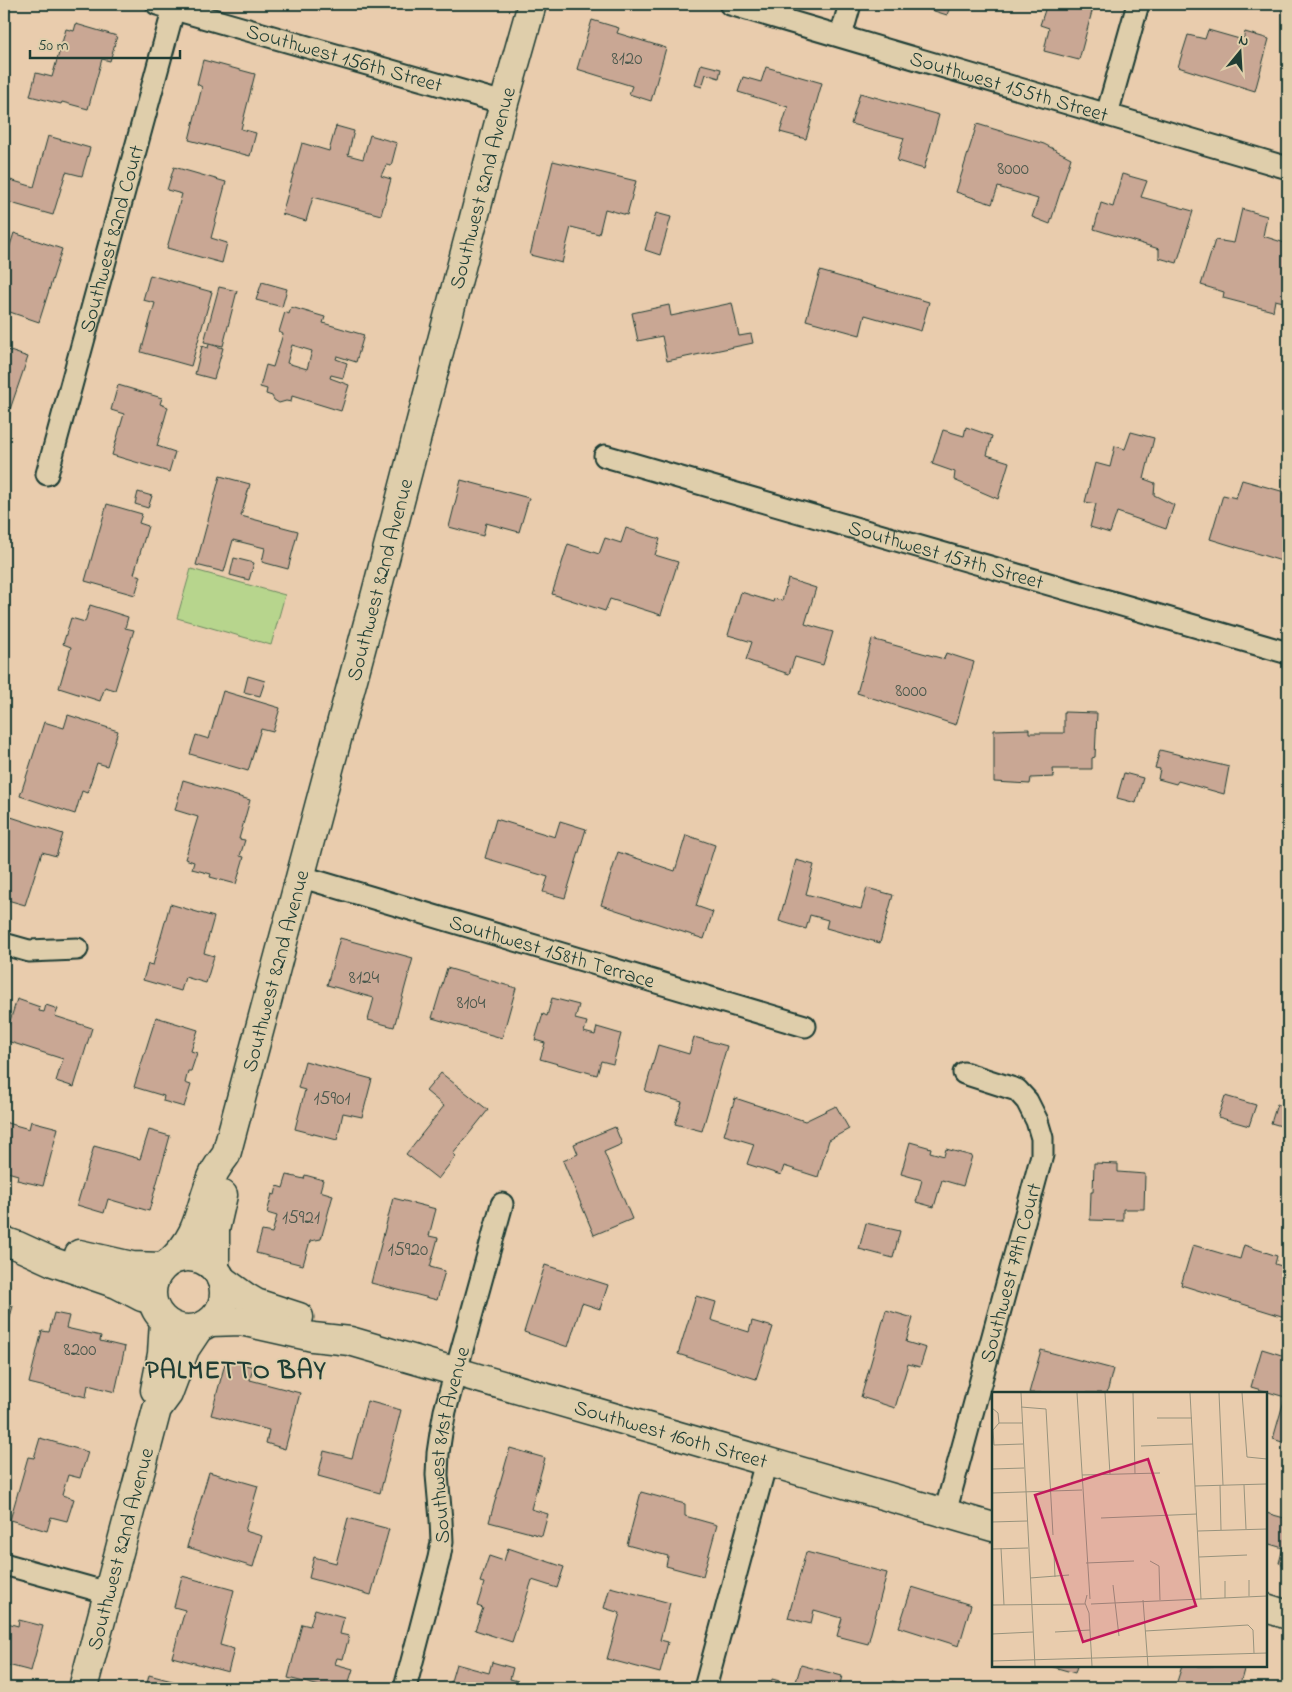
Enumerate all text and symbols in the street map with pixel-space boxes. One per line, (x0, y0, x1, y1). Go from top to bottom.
street label: Southwest 156th Street (242, 17, 446, 102)
scale bar (30, 28, 180, 60)
north arrow (1214, 28, 1264, 78)
text: N (1236, 30, 1251, 53)
text: 50 m (38, 35, 69, 57)
street label: Southwest 155th Street (906, 45, 1111, 131)
house number: 8120 (612, 46, 642, 73)
street label: Southwest 82nd Avenue (443, 83, 525, 293)
street label: Southwest 82nd Court (73, 142, 153, 336)
house number: 8000 (997, 156, 1029, 183)
street label: Southwest 82nd Avenue (340, 475, 422, 685)
street label: Southwest 157th Street (844, 514, 1047, 599)
house number: 8000 (895, 678, 927, 705)
street label: Southwest 82nd Avenue (236, 866, 319, 1076)
street label: Southwest 158th Terrace (445, 908, 659, 998)
house number: 8124 (349, 965, 379, 992)
house number: 8104 (456, 990, 486, 1017)
house number: 15901 (314, 1086, 350, 1113)
street label: Southwest 79th Court (973, 1180, 1051, 1366)
house number: 15921 (282, 1205, 320, 1232)
house number: 15920 (388, 1237, 428, 1264)
house number: 8200 (64, 1337, 96, 1364)
street label: Southwest 81st Avenue (424, 1343, 479, 1544)
district label: PALMETTO BAY (145, 1353, 327, 1391)
inset map (992, 1392, 1267, 1667)
street label: Southwest 160th Street (570, 1394, 770, 1478)
street label: Southwest 82nd Avenue (81, 1444, 163, 1654)

